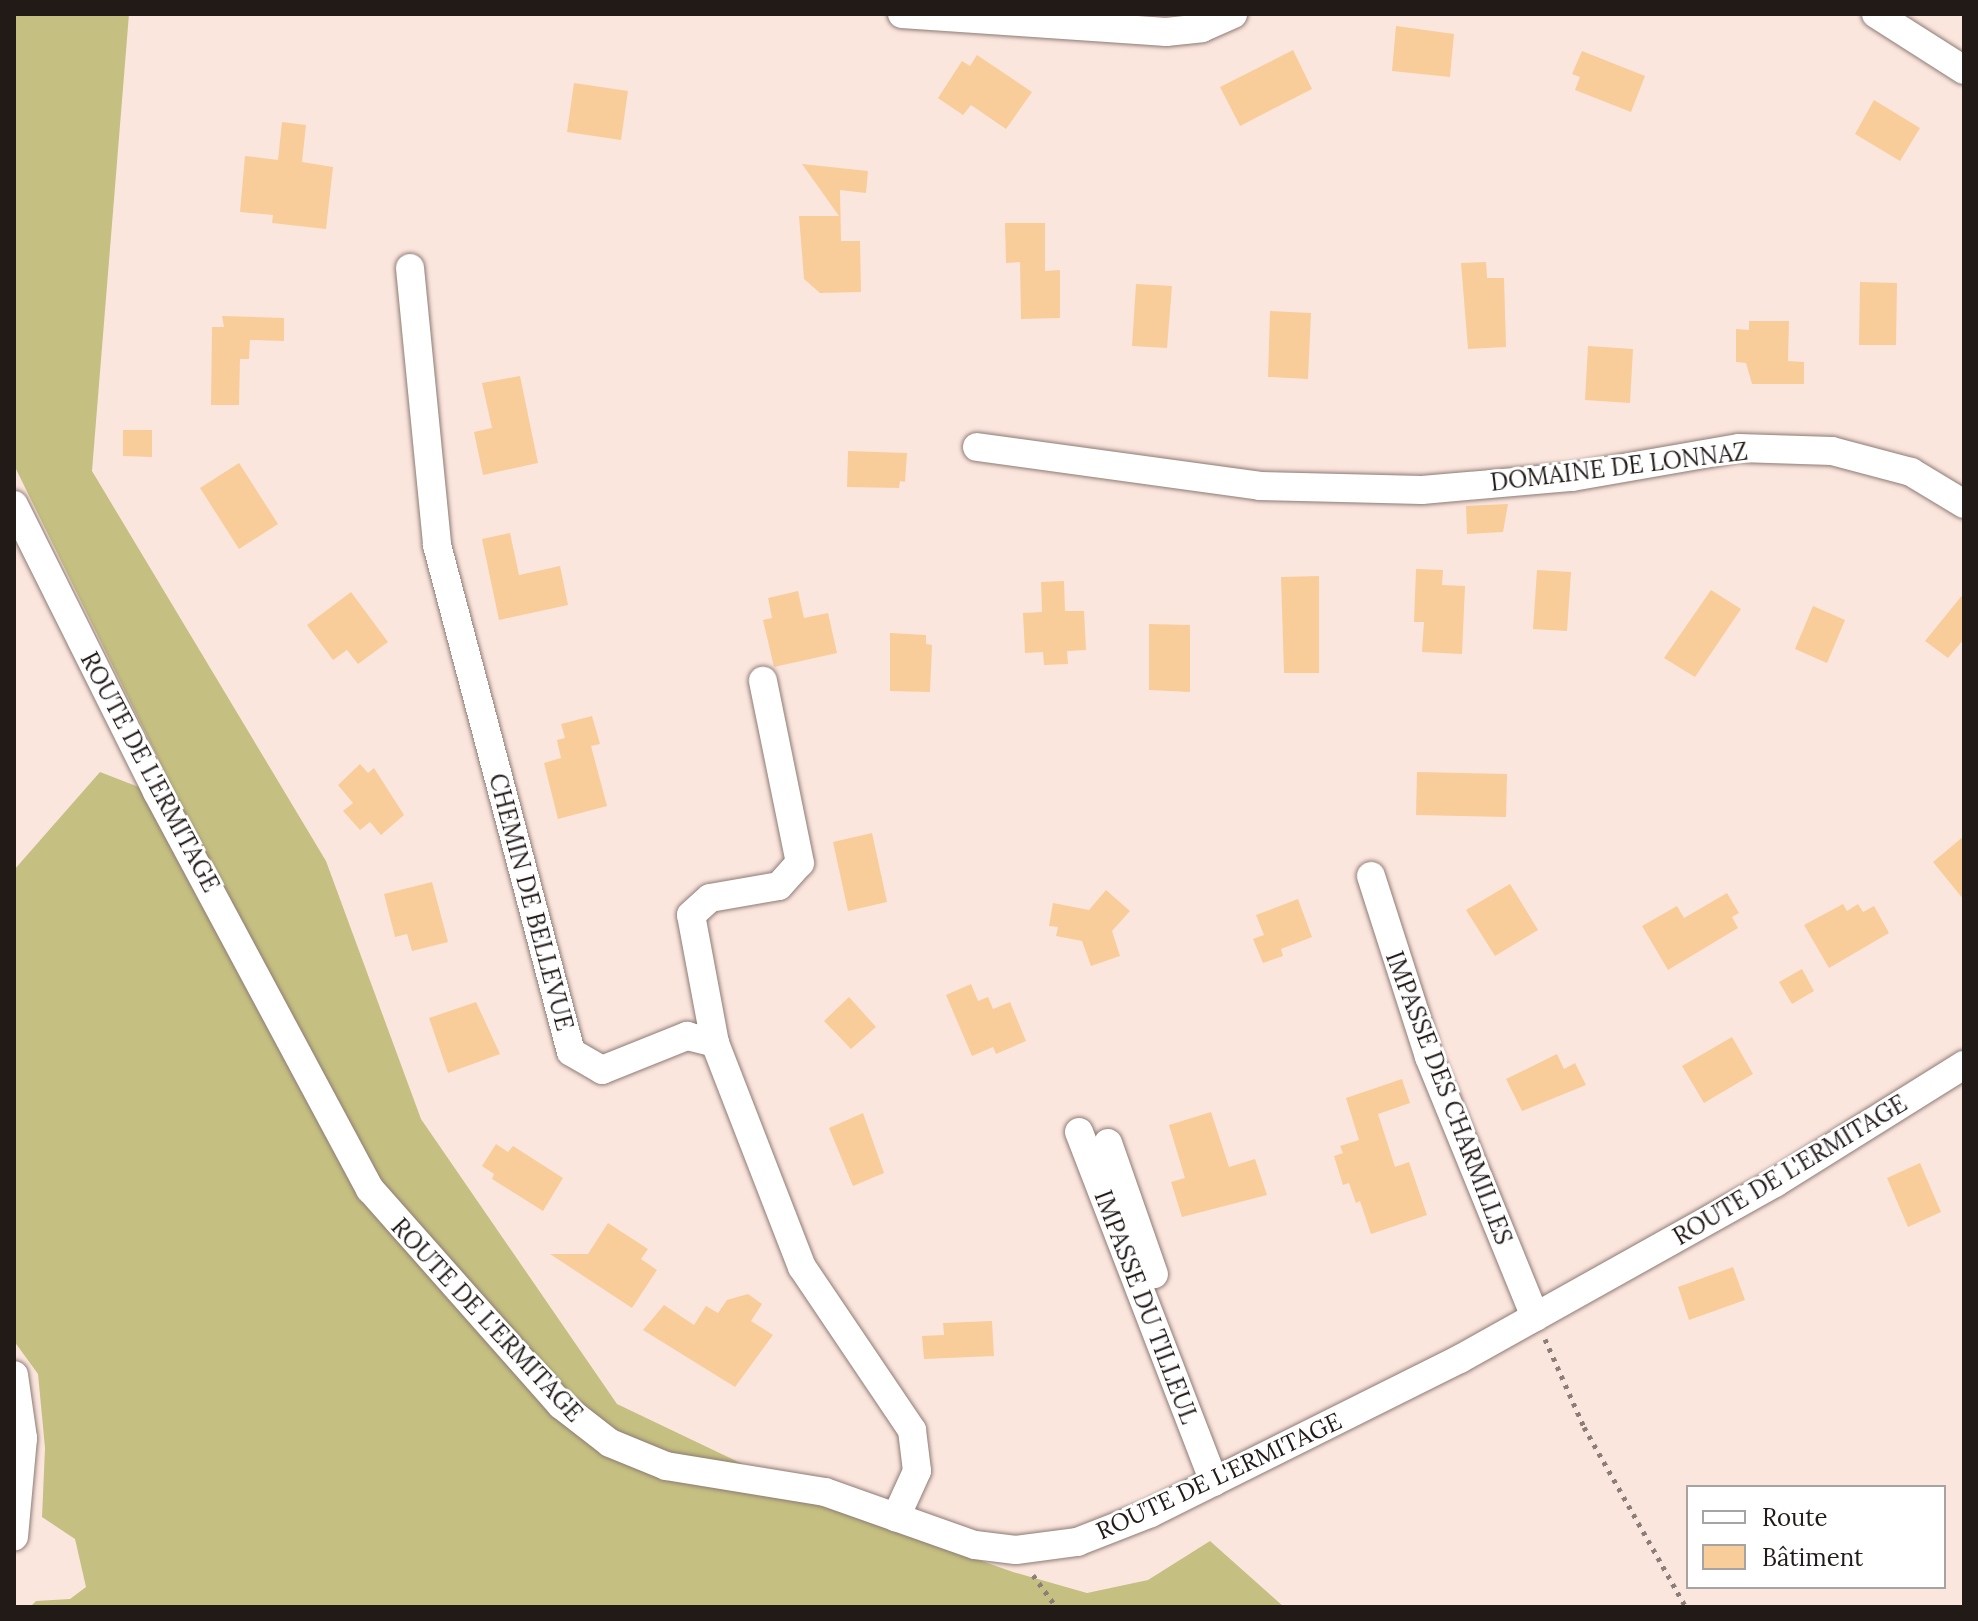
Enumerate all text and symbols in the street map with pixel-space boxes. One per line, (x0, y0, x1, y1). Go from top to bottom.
street label: DOMAINE DE LONNAZ (1489, 437, 1749, 497)
street label: ROUTE DE L'ERMITAGE (75, 647, 225, 897)
street label: CHEMIN DE BELLEVUE (483, 770, 579, 1034)
street label: IMPASSE DES CHARMILLES (1380, 947, 1518, 1249)
street label: ROUTE DE L'ERMITAGE (1668, 1089, 1912, 1251)
street label: IMPASSE DU TILLEUL (1088, 1186, 1204, 1428)
street label: ROUTE DE L'ERMITAGE (385, 1212, 589, 1428)
street label: ROUTE DE L'ERMITAGE (1092, 1406, 1346, 1546)
legend (1686, 1485, 1946, 1589)
text: Route (1762, 1502, 1828, 1533)
text: Bâtiment (1762, 1542, 1863, 1573)

